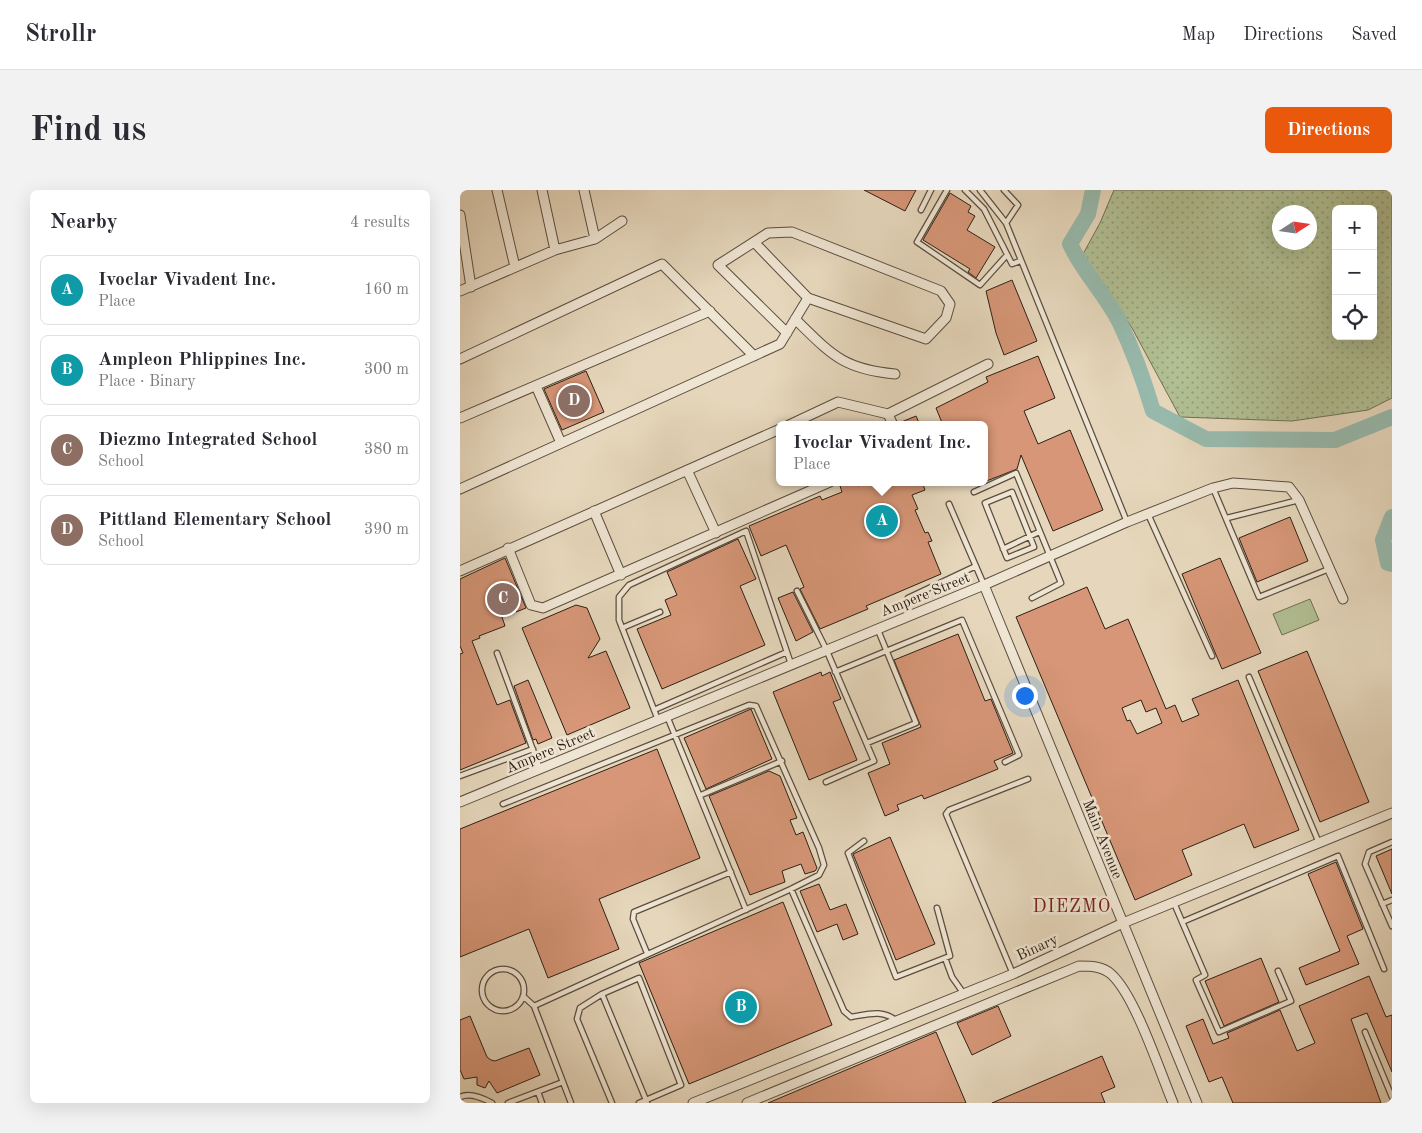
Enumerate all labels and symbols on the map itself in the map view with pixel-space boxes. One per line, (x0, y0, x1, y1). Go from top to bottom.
north arrow (1272, 205, 1317, 250)
pin: D (558, 382, 590, 420)
pin: A (866, 502, 898, 540)
street label: Ampere Street (879, 571, 972, 620)
pin: C (487, 580, 519, 618)
your location (1012, 683, 1038, 709)
street label: Ampere Street (504, 726, 597, 777)
street label: Main Avenue (1079, 798, 1124, 881)
district label: DIEZMO (1033, 898, 1111, 916)
street label: Binary (1015, 932, 1061, 964)
pin: B (725, 988, 757, 1026)

